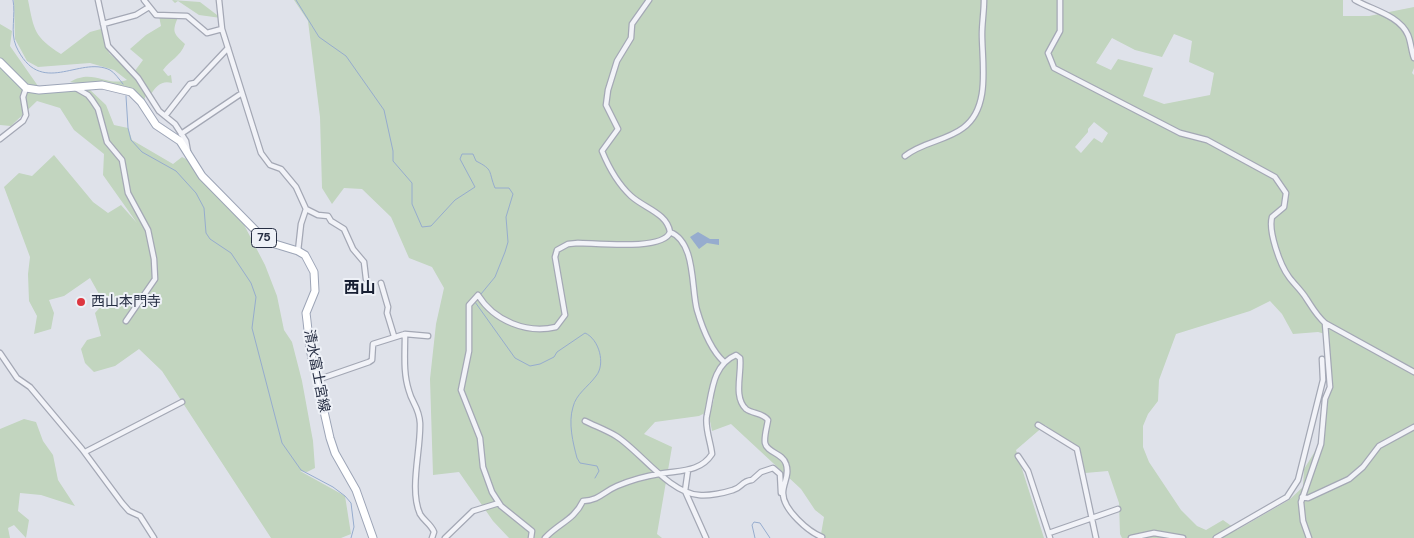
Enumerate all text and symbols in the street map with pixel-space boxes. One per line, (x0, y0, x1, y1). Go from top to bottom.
road number: 75 (252, 228, 276, 248)
district label: 西山 (344, 279, 376, 299)
place label: 西山本門寺 (91, 294, 161, 310)
marker: 西山本門寺 (75, 296, 87, 308)
street label: 清水富士宮線 (300, 328, 332, 414)

